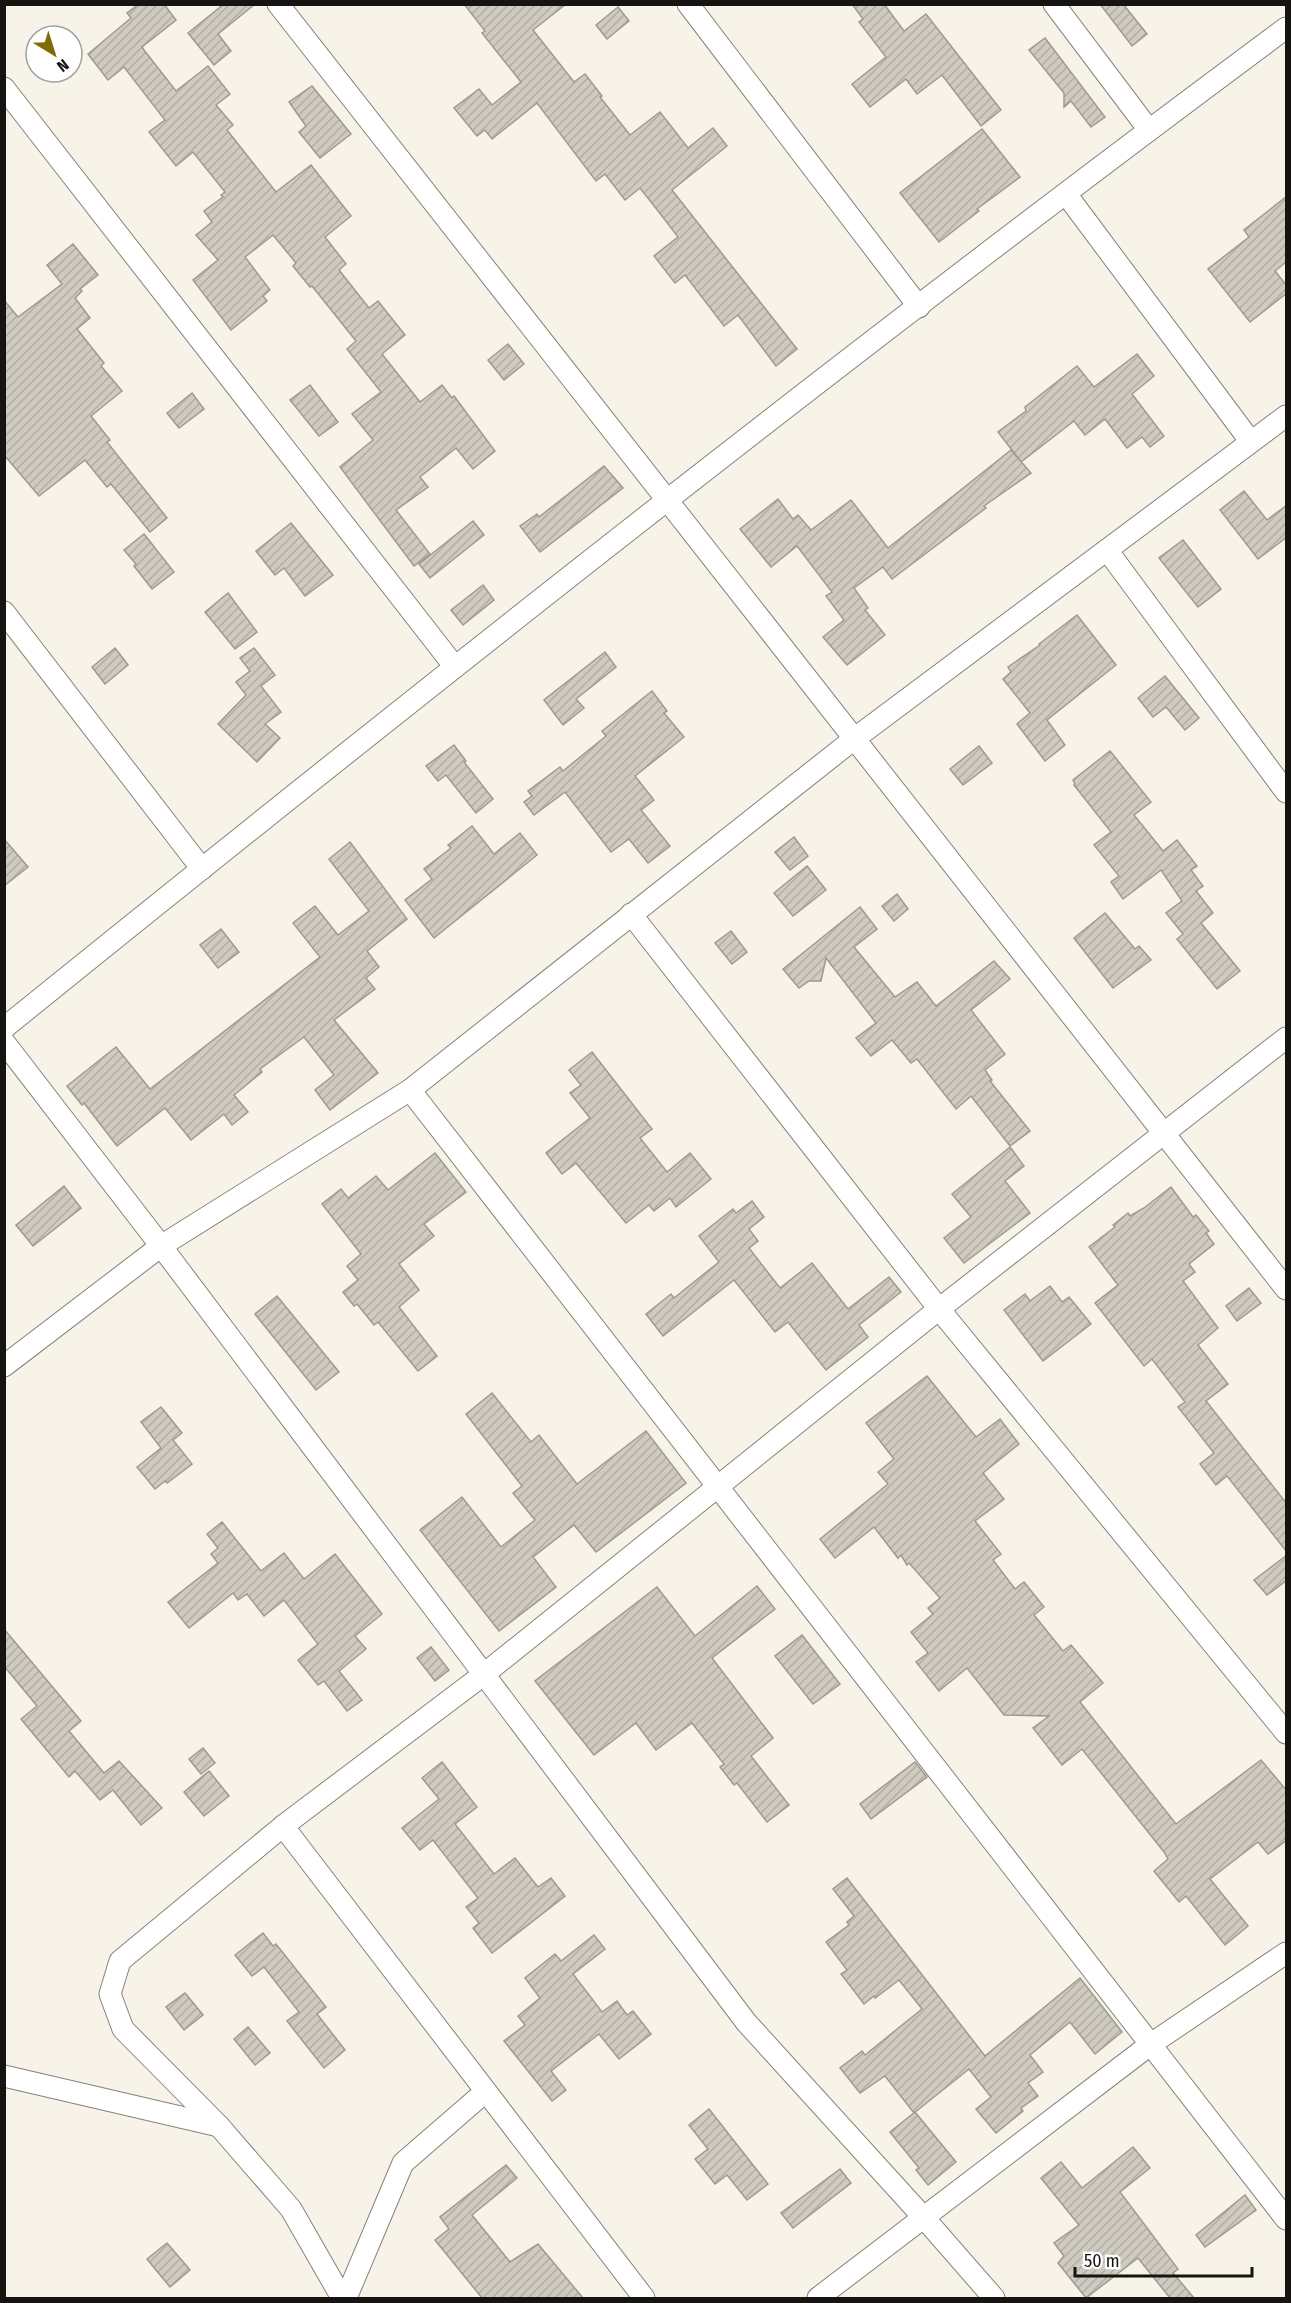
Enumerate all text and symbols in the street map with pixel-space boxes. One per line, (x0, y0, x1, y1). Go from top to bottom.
north arrow (24, 24, 84, 84)
text: N (53, 55, 73, 76)
scale bar (1075, 2240, 1252, 2278)
text: 50 m (1084, 2250, 1120, 2272)

